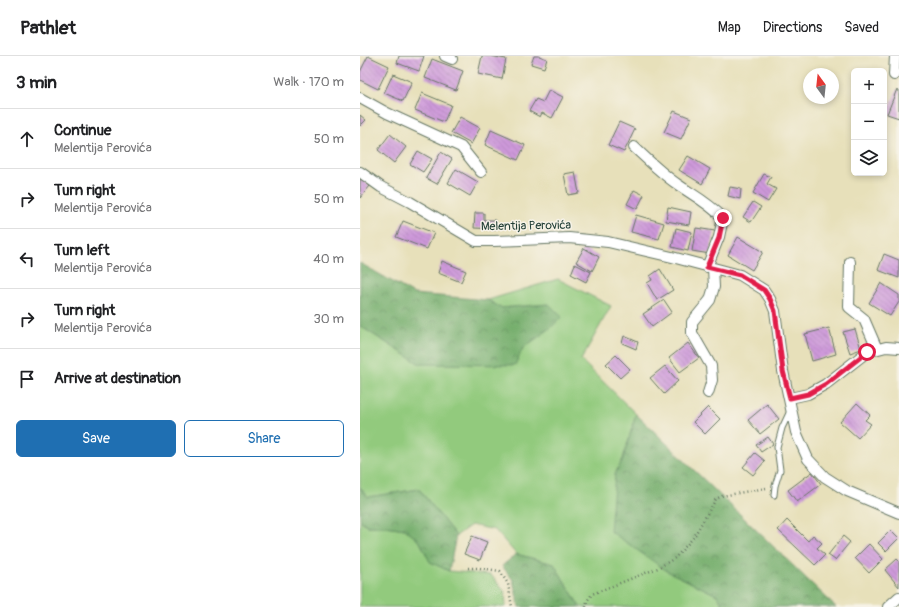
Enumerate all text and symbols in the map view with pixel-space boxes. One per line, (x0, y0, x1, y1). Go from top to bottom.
text: Pathlet (20, 16, 76, 40)
text: Map (718, 19, 741, 36)
text: Directions (763, 19, 822, 36)
text: Saved (844, 19, 879, 36)
north arrow (803, 68, 839, 104)
map controls (851, 68, 887, 176)
button: + (851, 68, 887, 104)
text: 3 min (16, 72, 57, 93)
text: Walk · 170 m (273, 74, 344, 90)
button: − (851, 104, 887, 140)
text: Continue (54, 121, 112, 140)
icon: ahead (16, 128, 38, 150)
text: 50 m (314, 131, 344, 147)
text: Melentija Perovića (54, 140, 152, 156)
button: layers (851, 140, 887, 176)
text: Turn right (54, 181, 115, 200)
icon: right (16, 188, 38, 210)
text: 50 m (314, 191, 344, 207)
text: Melentija Perovića (54, 200, 152, 216)
route end (714, 209, 732, 227)
street label: Melentija Perovića (481, 218, 572, 234)
text: Turn left (54, 241, 110, 260)
icon: left (16, 248, 38, 270)
text: 40 m (313, 251, 344, 267)
text: Melentija Perovića (54, 260, 152, 276)
text: Turn right (54, 301, 115, 320)
icon: right (16, 308, 38, 330)
text: 30 m (314, 311, 344, 327)
text: Melentija Perovića (54, 320, 152, 336)
route start (858, 343, 876, 361)
icon: arrive (16, 368, 38, 390)
text: Arrive at destination (54, 369, 181, 388)
button: Save (16, 420, 176, 457)
button: Share (184, 420, 344, 457)

